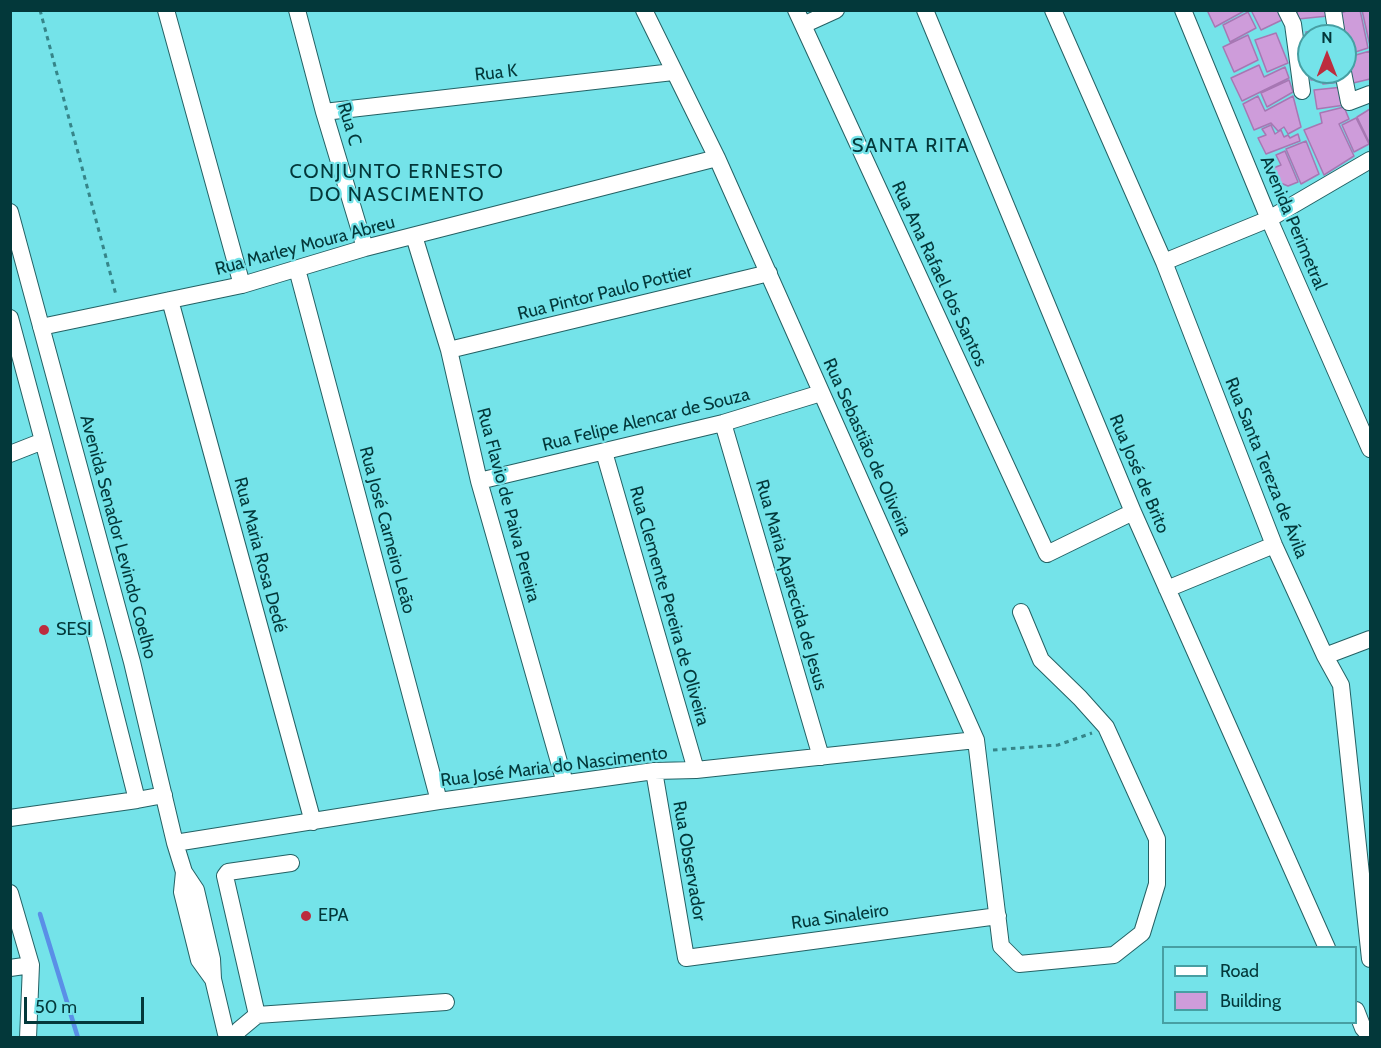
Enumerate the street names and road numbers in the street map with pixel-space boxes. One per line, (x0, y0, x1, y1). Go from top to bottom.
street label: Rua K (474, 60, 518, 86)
street label: Rua C (333, 100, 365, 148)
street label: Avenida Perimetral (1255, 153, 1331, 293)
street label: Rua Ana Rafael dos Santos (887, 178, 991, 370)
street label: Rua Marley Moura Abreu (213, 212, 397, 280)
street label: Rua Pintor Paulo Pottier (515, 261, 695, 325)
street label: Rua Sebastião de Oliveira (818, 355, 916, 539)
street label: Rua Santa Tereza de Ávila (1220, 374, 1312, 562)
street label: Rua Felipe Alencar de Souza (540, 384, 752, 456)
street label: Rua Flavio de Paiva Pereira (472, 405, 544, 605)
street label: Rua José de Brito (1104, 411, 1174, 537)
street label: Avenida Senador Levindo Coelho (75, 413, 161, 661)
street label: Rua José Carneiro Leão (354, 444, 420, 616)
street label: Rua Maria Rosa Dedé (229, 475, 291, 635)
street label: Rua Maria Aparecida de Jesus (751, 477, 831, 693)
street label: Rua Clemente Pereira de Oliveira (624, 484, 714, 728)
street label: Rua José Maria do Nascimento (439, 742, 669, 792)
street label: Rua Observador (668, 799, 710, 923)
street label: Rua Sinaleiro (790, 899, 890, 935)

